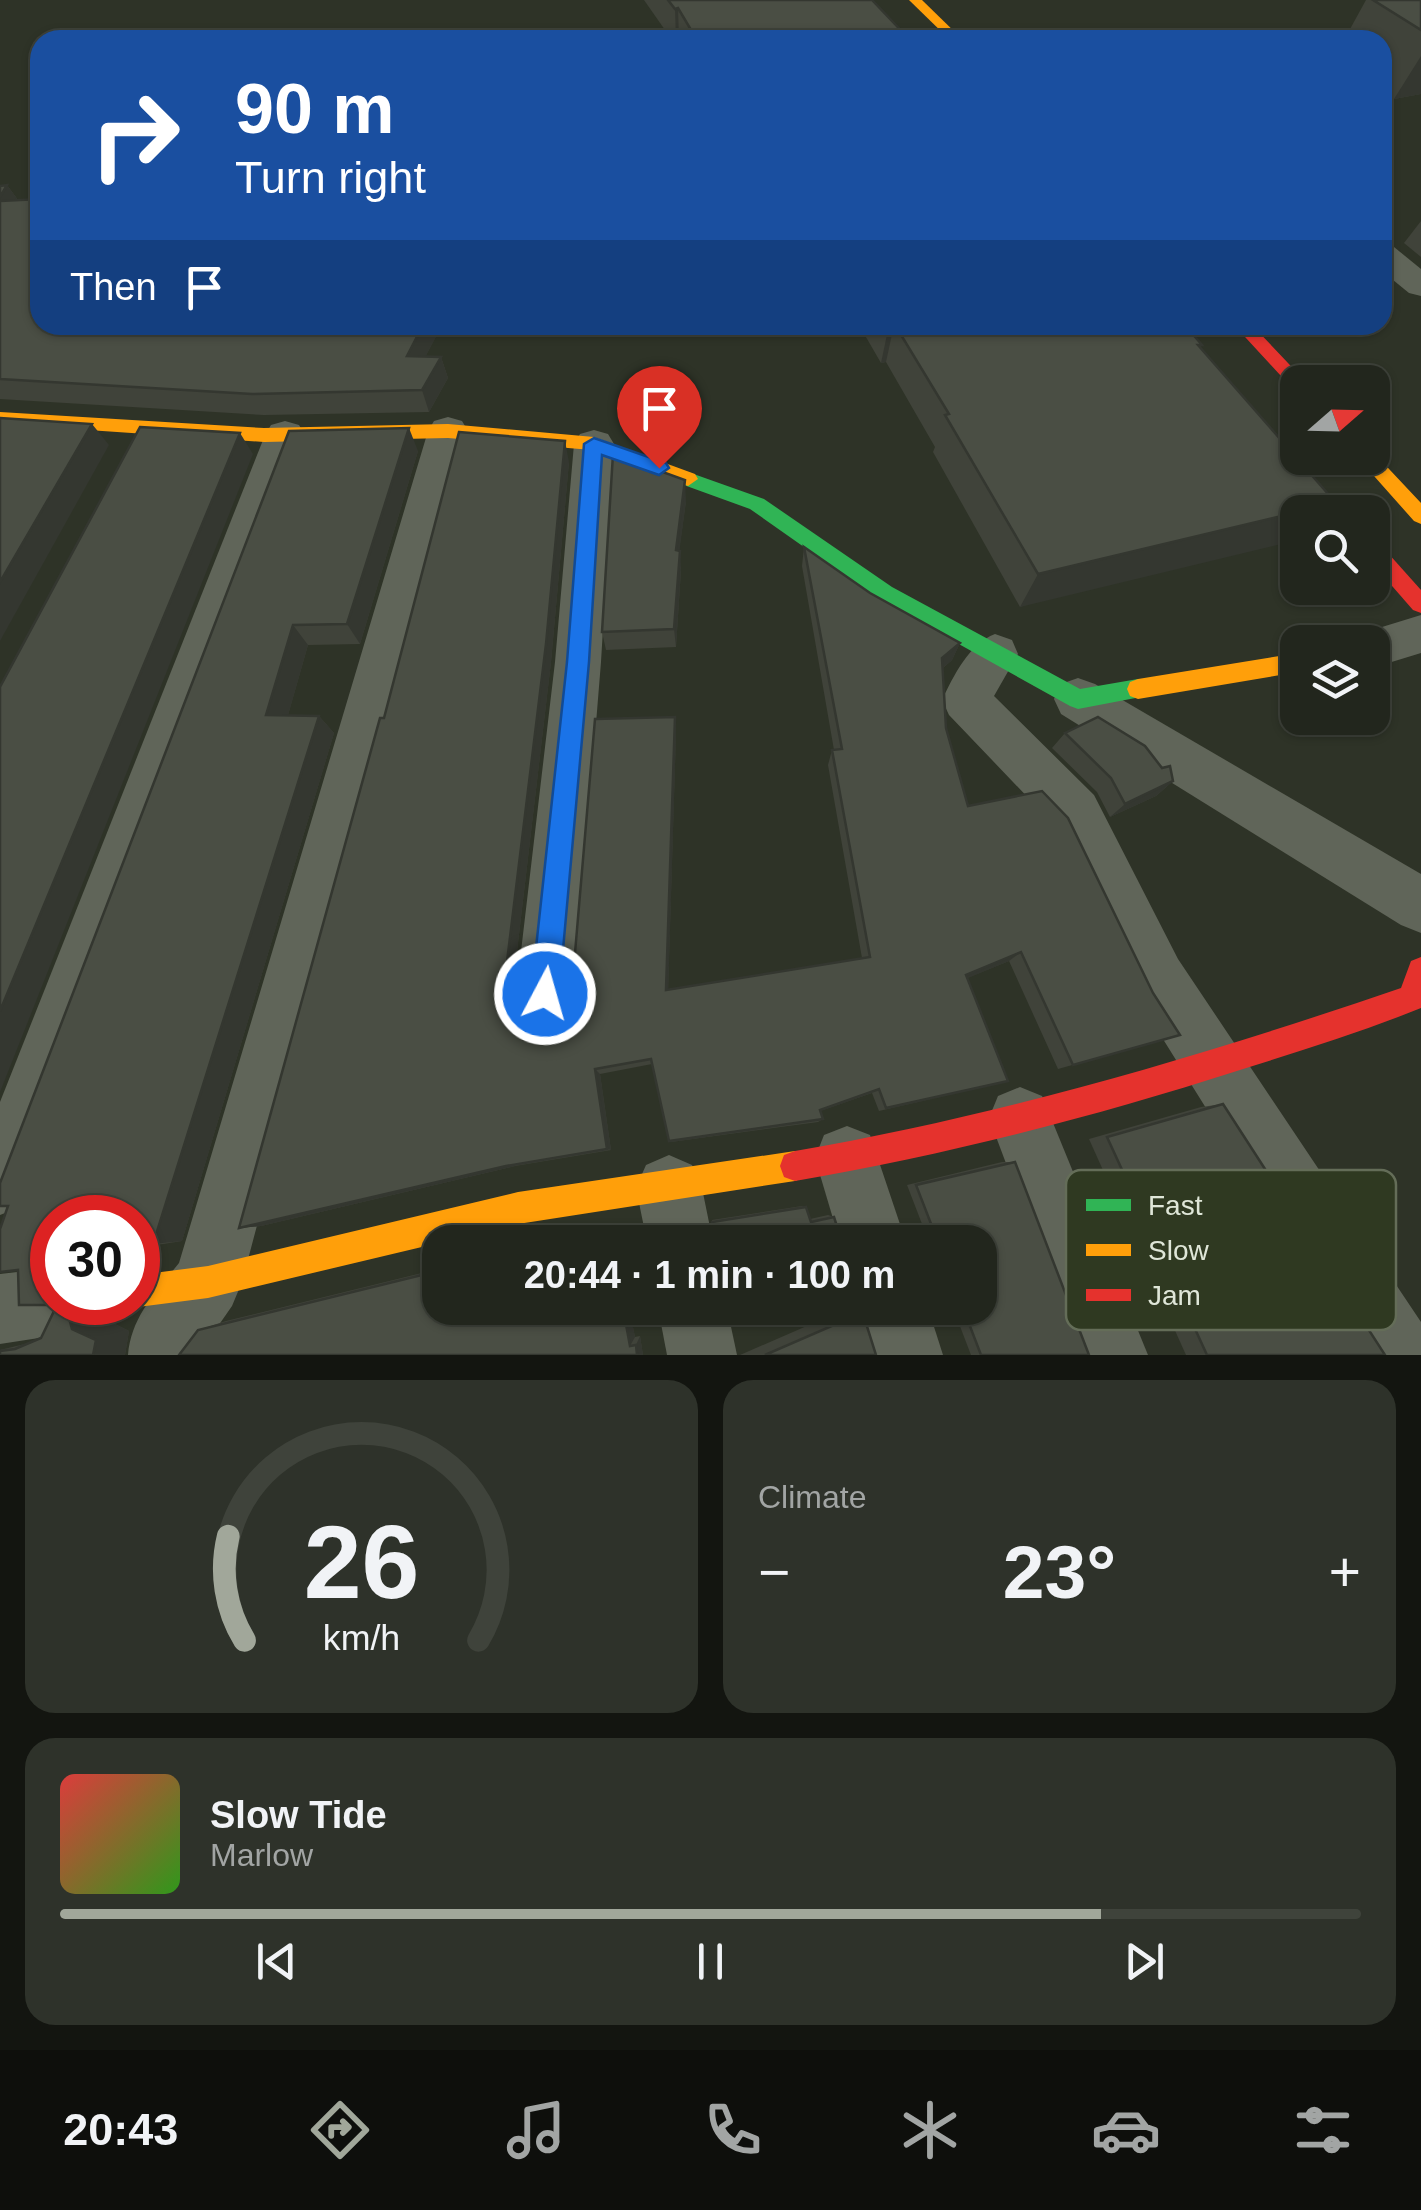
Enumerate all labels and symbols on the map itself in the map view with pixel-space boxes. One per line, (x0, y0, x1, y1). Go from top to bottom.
north arrow (1280, 365, 1390, 475)
pin (617, 366, 702, 469)
position arrow (493, 942, 597, 1046)
legend (1066, 1170, 1396, 1330)
text: Fast (1148, 1190, 1203, 1221)
speed limit sign: 30 (30, 1195, 160, 1325)
text: Slow (1148, 1235, 1209, 1266)
text: Jam (1148, 1280, 1201, 1311)

